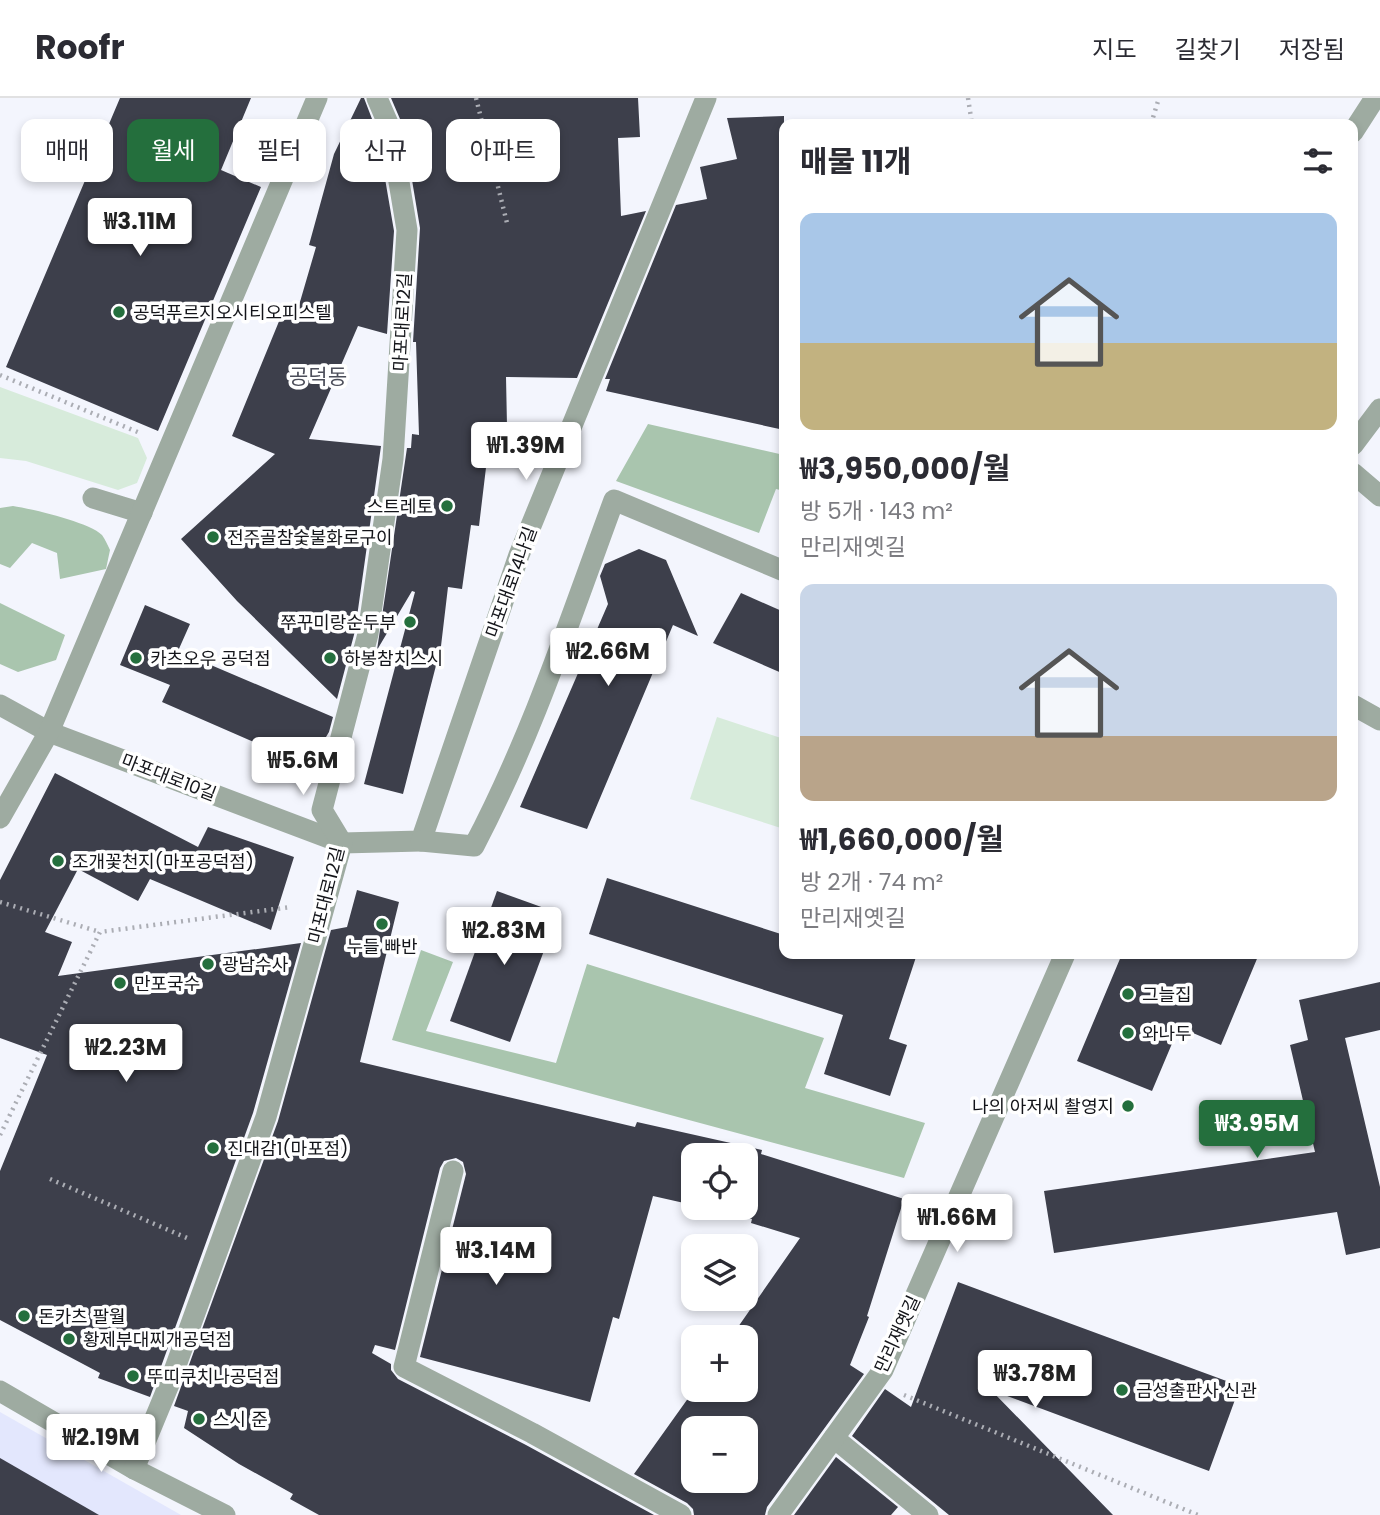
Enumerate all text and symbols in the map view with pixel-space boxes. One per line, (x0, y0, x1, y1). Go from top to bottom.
text: Roofr (35, 24, 125, 71)
text: 지도 (1092, 33, 1137, 66)
text: 길찾기 (1175, 33, 1241, 66)
text: 저장됨 (1279, 33, 1345, 66)
chip: 매매 (21, 119, 113, 182)
chip: 월세 (127, 119, 219, 182)
chip: 필터 (233, 119, 326, 182)
chip: 신규 (340, 119, 432, 182)
chip: 아파트 (446, 119, 560, 182)
text: 매물 11개 (800, 140, 912, 183)
icon: filters (1299, 142, 1337, 180)
pin: ₩3.11M (83, 198, 197, 258)
text: ₩3.11M (104, 205, 176, 237)
icon: home (1006, 259, 1132, 385)
street label: 마포대로12길 (387, 272, 417, 372)
place label: 공덕푸르지오시티오피스텔 (133, 300, 332, 325)
marker: 공덕푸르지오시티오피스텔 (111, 304, 127, 320)
district label: 공덕동 (289, 362, 347, 391)
pin: ₩1.39M (469, 422, 583, 482)
text: ₩1.39M (487, 429, 565, 461)
text: ₩3,950,000/월 (800, 447, 1010, 490)
place label: 스트레토 (367, 494, 433, 519)
text: 방 5개 · 143 m² (800, 495, 953, 527)
marker: 스트레토 (439, 498, 455, 514)
street label: 마포대로14나길 (479, 523, 543, 641)
place label: 전주골참숯불화로구이 (227, 525, 393, 550)
marker: 전주골참숯불화로구이 (205, 529, 221, 545)
text: 만리재옛길 (800, 531, 906, 563)
place label: 쭈꾸미랑순두부 (280, 610, 396, 635)
marker: 쭈꾸미랑순두부 (402, 614, 418, 630)
pin: ₩2.66M (551, 628, 665, 688)
icon: home (1006, 630, 1132, 756)
text: ₩2.66M (566, 635, 650, 667)
place label: 카츠오우 공덕점 (150, 646, 271, 671)
place label: 하봉참치스시 (344, 646, 443, 671)
marker: 카츠오우 공덕점 (128, 650, 144, 666)
marker: 하봉참치스시 (322, 650, 338, 666)
pin: ₩5.6M (254, 738, 352, 797)
text: ₩5.6M (268, 744, 338, 776)
street label: 마포대로10길 (118, 747, 220, 807)
text: ₩1,660,000/월 (800, 818, 1004, 861)
street label: 마포대로12길 (302, 844, 350, 946)
place label: 조개꽃천지(마포공덕점) (72, 849, 254, 874)
marker: 조개꽃천지(마포공덕점) (50, 853, 66, 869)
text: 방 2개 · 74 m² (800, 866, 943, 898)
text: 만리재옛길 (800, 902, 906, 934)
pin: ₩2.83M (447, 908, 561, 967)
text: ₩2.83M (462, 914, 546, 946)
marker: 누들 빠반 (374, 916, 390, 932)
place label: 누들 빠반 (346, 934, 418, 959)
place label: 광남수사 (222, 952, 289, 977)
marker: 광남수사 (200, 956, 216, 972)
place label: 만포국수 (134, 971, 200, 996)
marker: 만포국수 (112, 975, 128, 991)
place label: 그늘집 (1142, 982, 1192, 1007)
marker: 그늘집 (1120, 986, 1136, 1002)
place label: 와나두 (1142, 1021, 1192, 1046)
pin: ₩2.23M (69, 1024, 183, 1084)
marker: 와나두 (1120, 1025, 1136, 1041)
text: ₩2.23M (85, 1031, 167, 1063)
place label: 나의 아저씨 촬영지 (972, 1094, 1114, 1119)
marker: 나의 아저씨 촬영지 (1120, 1098, 1136, 1114)
pin: ₩3.95M (1200, 1100, 1314, 1160)
text: ₩3.95M (1215, 1107, 1299, 1139)
place label: 진대감1(마포점) (227, 1136, 348, 1161)
marker: 진대감1(마포점) (205, 1140, 221, 1156)
map controls (681, 1143, 758, 1493)
button: locate (681, 1143, 758, 1220)
pin: ₩1.66M (900, 1194, 1014, 1254)
text: ₩1.66M (917, 1201, 997, 1233)
pin: ₩3.14M (439, 1228, 553, 1287)
text: ₩3.14M (456, 1234, 536, 1266)
button: layers (681, 1234, 758, 1311)
street label: 만리재옛길 (868, 1291, 926, 1377)
place label: 돈카츠 팔월 (38, 1304, 126, 1329)
marker: 돈카츠 팔월 (16, 1308, 32, 1324)
button: + (681, 1325, 758, 1402)
place label: 황제부대찌개공덕점 (83, 1327, 232, 1352)
marker: 황제부대찌개공덕점 (61, 1331, 77, 1347)
pin: ₩3.78M (978, 1350, 1092, 1410)
text: ₩3.78M (994, 1357, 1076, 1389)
place label: 뚜띠쿠치나공덕점 (147, 1364, 279, 1389)
marker: 뚜띠쿠치나공덕점 (125, 1368, 141, 1384)
place label: 금성출판사 신관 (1136, 1378, 1257, 1403)
marker: 금성출판사 신관 (1114, 1382, 1130, 1398)
place label: 스시 준 (213, 1407, 268, 1432)
marker: 스시 준 (191, 1411, 207, 1427)
pin: ₩2.19M (44, 1414, 158, 1474)
button: − (681, 1416, 758, 1493)
text: ₩2.19M (62, 1421, 140, 1453)

